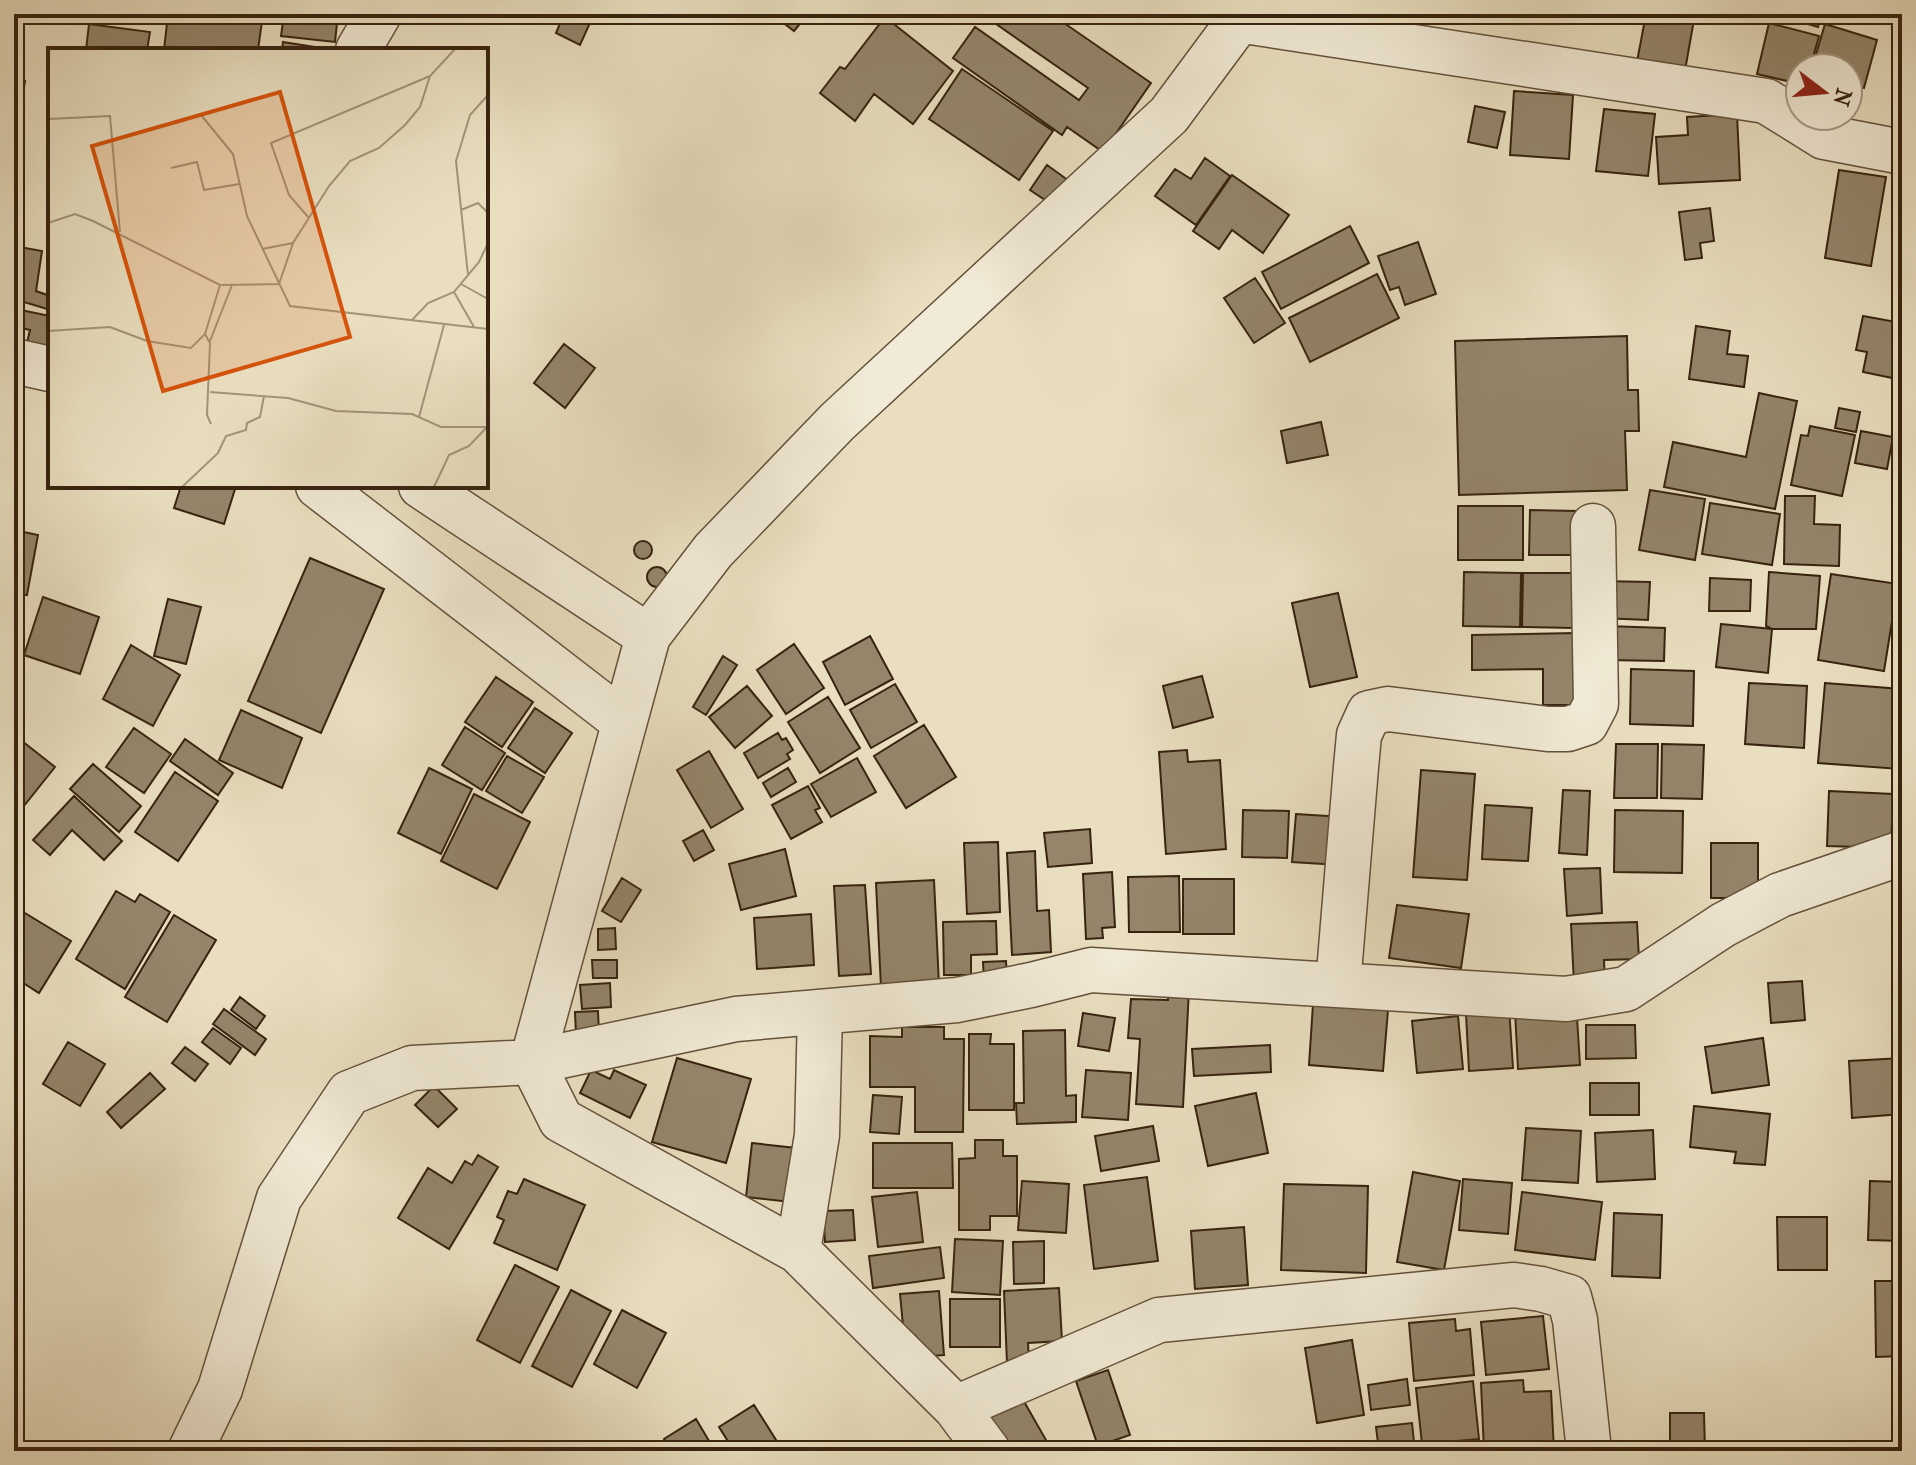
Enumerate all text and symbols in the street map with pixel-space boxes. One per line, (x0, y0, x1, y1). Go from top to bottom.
inset map (48, 48, 488, 488)
north arrow (1784, 52, 1864, 132)
text: N (1827, 86, 1857, 109)

